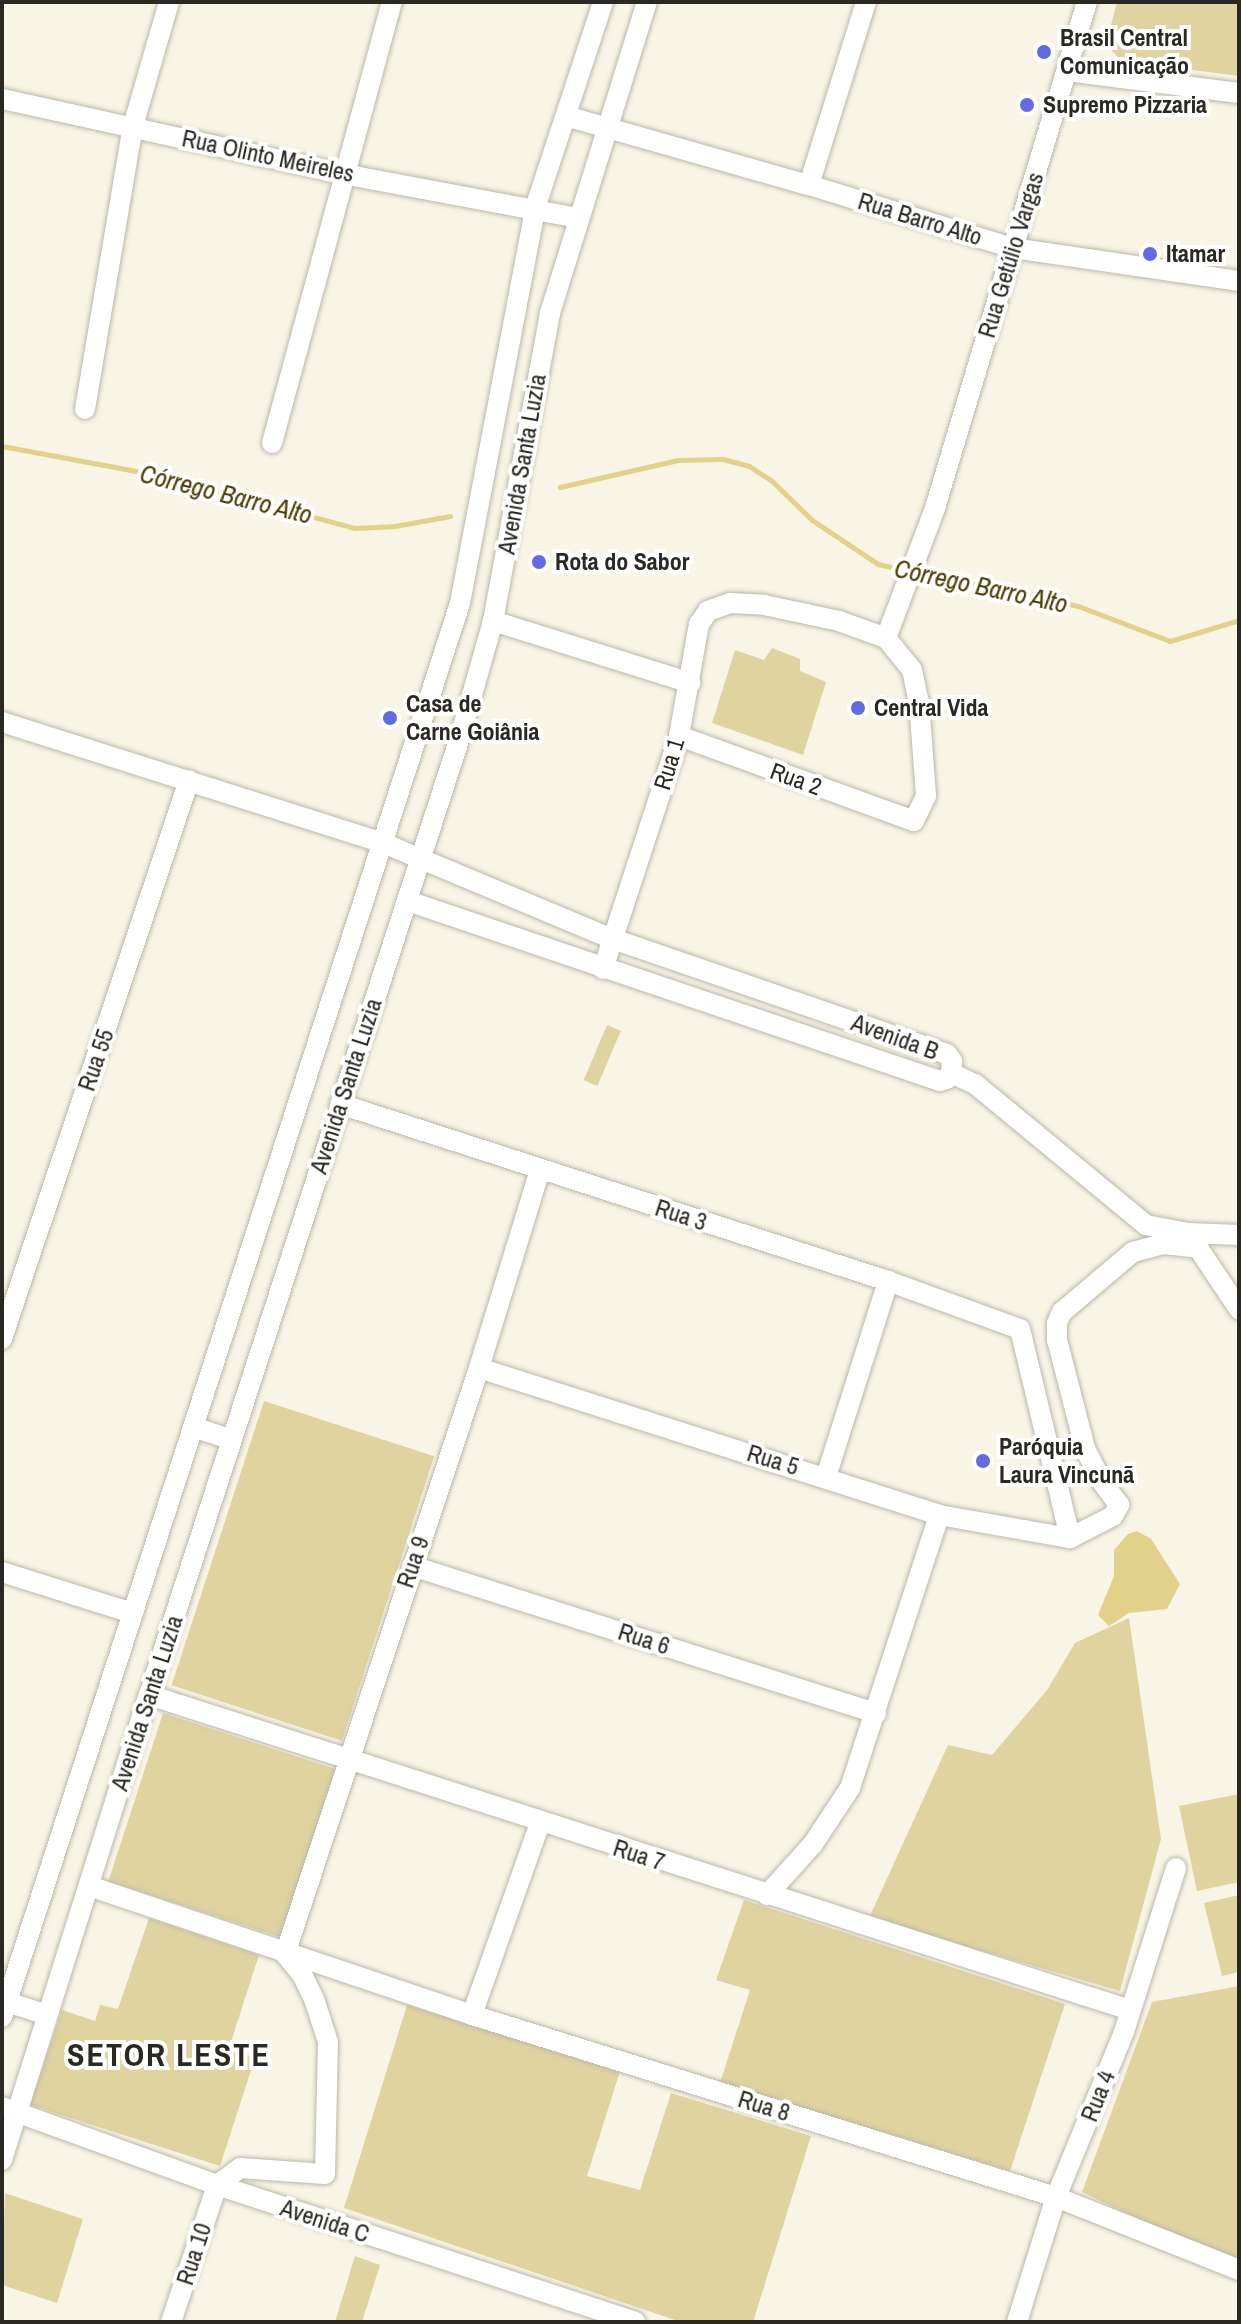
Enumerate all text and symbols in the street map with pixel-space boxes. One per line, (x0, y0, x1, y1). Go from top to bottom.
place label: Brasil Central Comunicação (1060, 24, 1189, 80)
marker: Brasil Central Comunicação (1035, 43, 1053, 61)
place label: Supremo Pizzaria (1043, 91, 1207, 119)
marker: Supremo Pizzaria (1018, 96, 1036, 114)
street label: Rua Olinto Meireles (179, 124, 357, 188)
street label: Rua Getúlio Vargas (972, 169, 1050, 341)
street label: Rua Barro Alto (854, 186, 986, 252)
place label: Itamar (1166, 240, 1225, 268)
marker: Itamar (1141, 245, 1159, 263)
street label: Avenida Santa Luzia (492, 372, 552, 556)
water label: Córrego Barro Alto (136, 457, 316, 531)
place label: Rota do Sabor (555, 548, 689, 576)
water label: Córrego Barro Alto (891, 552, 1071, 620)
marker: Rota do Sabor (530, 553, 548, 571)
place label: Casa de Carne Goiânia (406, 690, 539, 746)
place label: Central Vida (874, 694, 989, 722)
marker: Central Vida (849, 699, 867, 717)
marker: Casa de Carne Goiânia (381, 709, 399, 727)
street label: Rua 1 (648, 735, 690, 793)
street label: Rua 2 (766, 756, 826, 802)
street label: Avenida Santa Luzia (304, 995, 388, 1177)
street label: Avenida B (848, 1008, 942, 1066)
street label: Rua 55 (72, 1025, 120, 1095)
street label: Rua 3 (652, 1193, 710, 1237)
place label: Paróquia Laura Vincunã (999, 1433, 1134, 1489)
street label: Rua 5 (744, 1439, 802, 1481)
marker: Paróquia Laura Vincunã (974, 1452, 992, 1470)
street label: Rua 9 (391, 1532, 435, 1592)
street label: Avenida Santa Luzia (105, 1612, 189, 1794)
street label: Rua 6 (615, 1617, 673, 1661)
street label: Rua 7 (610, 1833, 668, 1877)
district label: SETOR LESTE (67, 2036, 271, 2074)
street label: Rua 4 (1075, 2066, 1121, 2126)
street label: Rua 8 (735, 2085, 793, 2127)
street label: Avenida C (277, 2193, 373, 2249)
street label: Rua 10 (171, 2219, 217, 2289)

